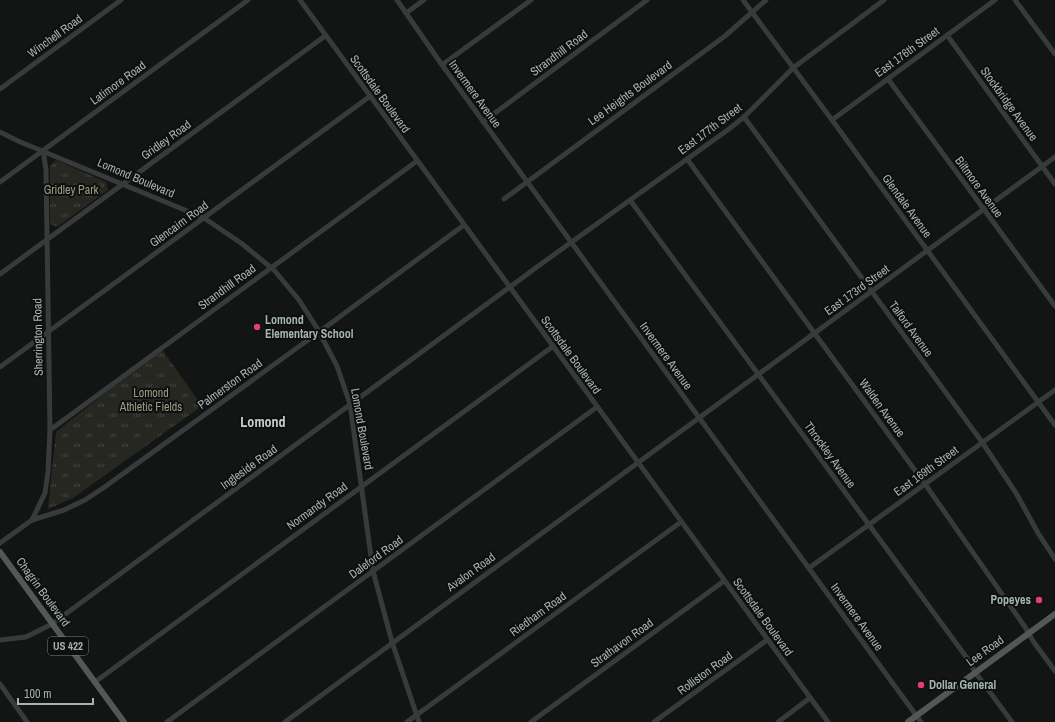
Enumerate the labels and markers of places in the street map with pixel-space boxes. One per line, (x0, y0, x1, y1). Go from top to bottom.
place label: Lomond Elementary School (265, 312, 354, 342)
marker: Lomond Elementary School (252, 322, 262, 332)
place label: Popeyes (991, 592, 1032, 608)
marker: Popeyes (1034, 595, 1044, 605)
place label: Dollar General (929, 677, 997, 693)
marker: Dollar General (916, 680, 926, 690)

